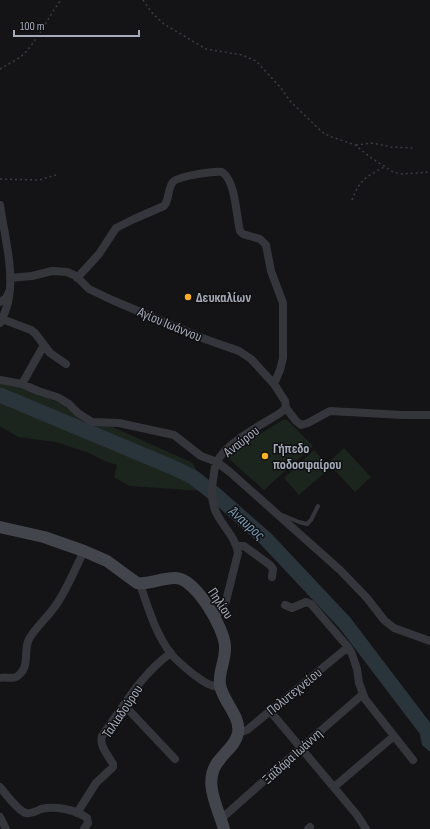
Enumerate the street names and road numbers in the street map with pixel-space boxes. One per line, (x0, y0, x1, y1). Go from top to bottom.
street label: Αγίου Ιωάννου (134, 303, 205, 346)
street label: Αναύρου (219, 422, 263, 461)
street label: Πηλίου (204, 584, 237, 622)
street label: Πολυτεχνείου (263, 664, 325, 719)
street label: Ταλιαδούρου (98, 681, 147, 741)
street label: Ξαϊδάρα Ιωάννη (259, 725, 326, 788)

